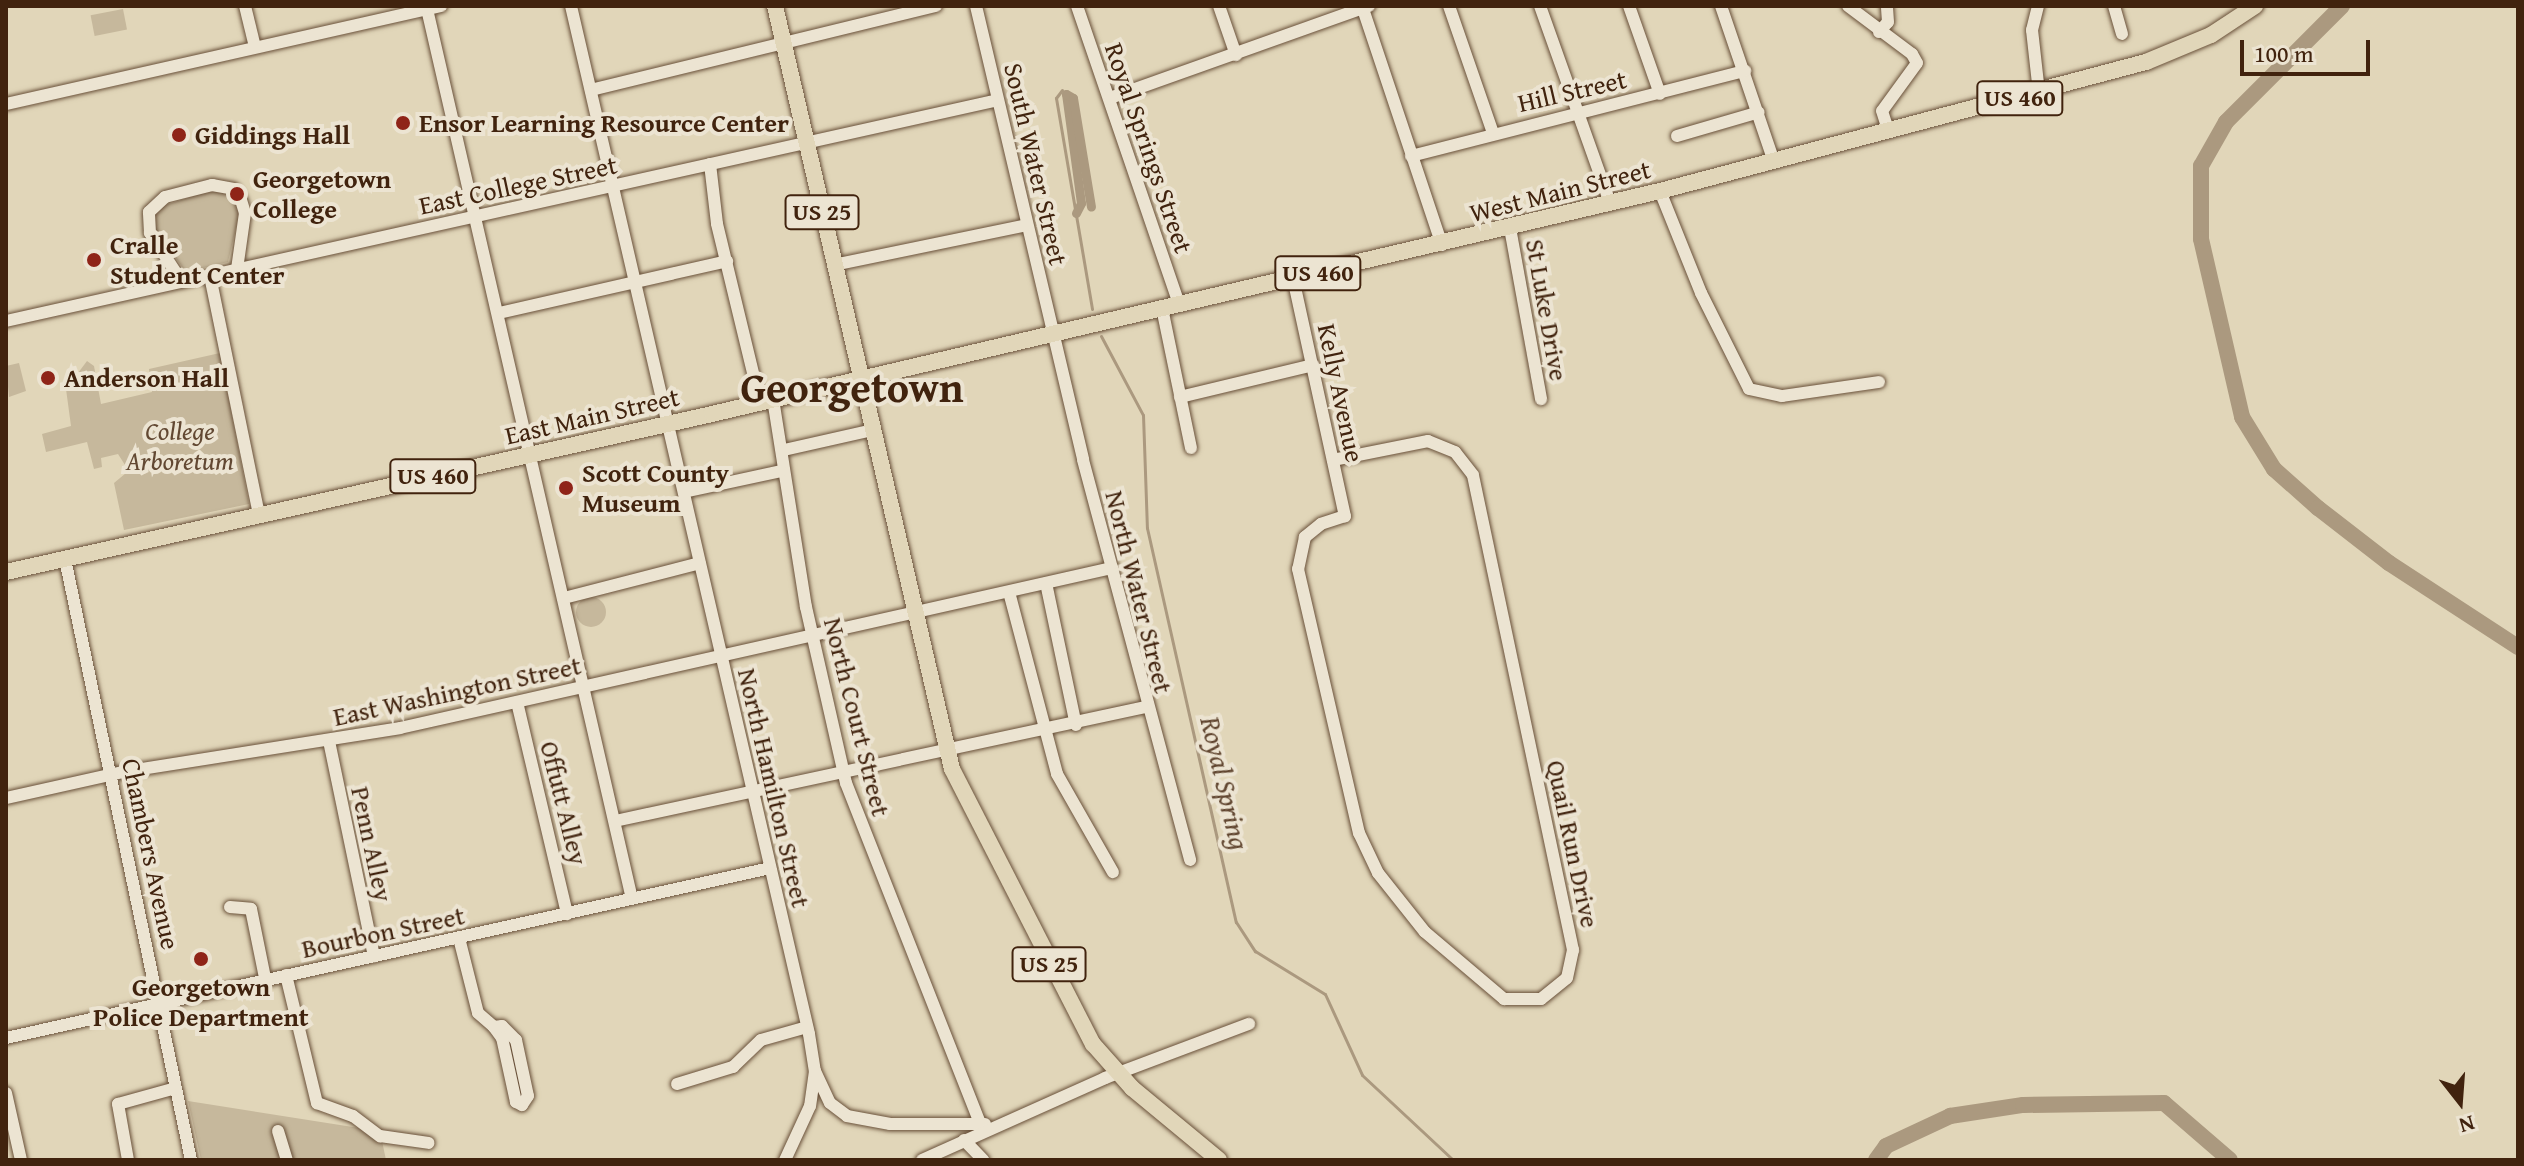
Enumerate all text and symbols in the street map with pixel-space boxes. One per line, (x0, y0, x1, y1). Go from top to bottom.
scale bar (2244, 24, 2374, 74)
text: 100 m (2254, 36, 2314, 71)
street label: Royal Springs Street (1098, 39, 1200, 257)
street label: South Water Street (998, 60, 1074, 268)
street label: Hill Street (1515, 63, 1629, 119)
road number: US 460 (1976, 78, 2064, 118)
place label: Ensor Learning Resource Center (419, 107, 789, 139)
marker: Ensor Learning Resource Center (394, 114, 412, 132)
place label: Giddings Hall (195, 119, 350, 151)
marker: Giddings Hall (170, 126, 188, 144)
street label: East College Street (416, 149, 620, 221)
street label: West Main Street (1466, 153, 1654, 229)
place label: Georgetown College (253, 163, 391, 224)
marker: Georgetown College (228, 185, 246, 203)
road number: US 25 (784, 192, 860, 232)
place label: Cralle Student Center (110, 229, 284, 290)
street label: St Luke Drive (1519, 237, 1575, 383)
marker: Cralle Student Center (85, 251, 103, 269)
road number: US 460 (1274, 253, 1362, 293)
street label: Kelly Avenue (1311, 321, 1371, 465)
place label: Anderson Hall (64, 362, 229, 394)
district label: Georgetown (740, 362, 964, 412)
marker: Anderson Hall (39, 369, 57, 387)
street label: East Main Street (502, 381, 682, 451)
park label: College Arboretum (126, 415, 234, 476)
road number: US 460 (389, 456, 477, 496)
place label: Scott County Museum (582, 457, 729, 518)
marker: Scott County Museum (557, 479, 575, 497)
street label: North Water Street (1099, 488, 1179, 696)
street label: North Court Street (817, 615, 897, 819)
street label: East Washington Street (330, 650, 584, 732)
street label: North Hamilton Street (731, 665, 817, 911)
water label: Royal Spring (1193, 713, 1257, 853)
street label: Offutt Alley (534, 738, 594, 868)
street label: Chambers Avenue (116, 756, 186, 952)
street label: Quail Run Drive (1540, 758, 1606, 930)
street label: Penn Alley (345, 784, 399, 904)
street label: Bourbon Street (299, 900, 467, 964)
road number: US 25 (1011, 944, 1087, 984)
marker: Georgetown Police Department (192, 950, 210, 968)
place label: Georgetown Police Department (93, 971, 309, 1032)
north arrow (2420, 1062, 2500, 1142)
text: N (2455, 1107, 2479, 1142)

